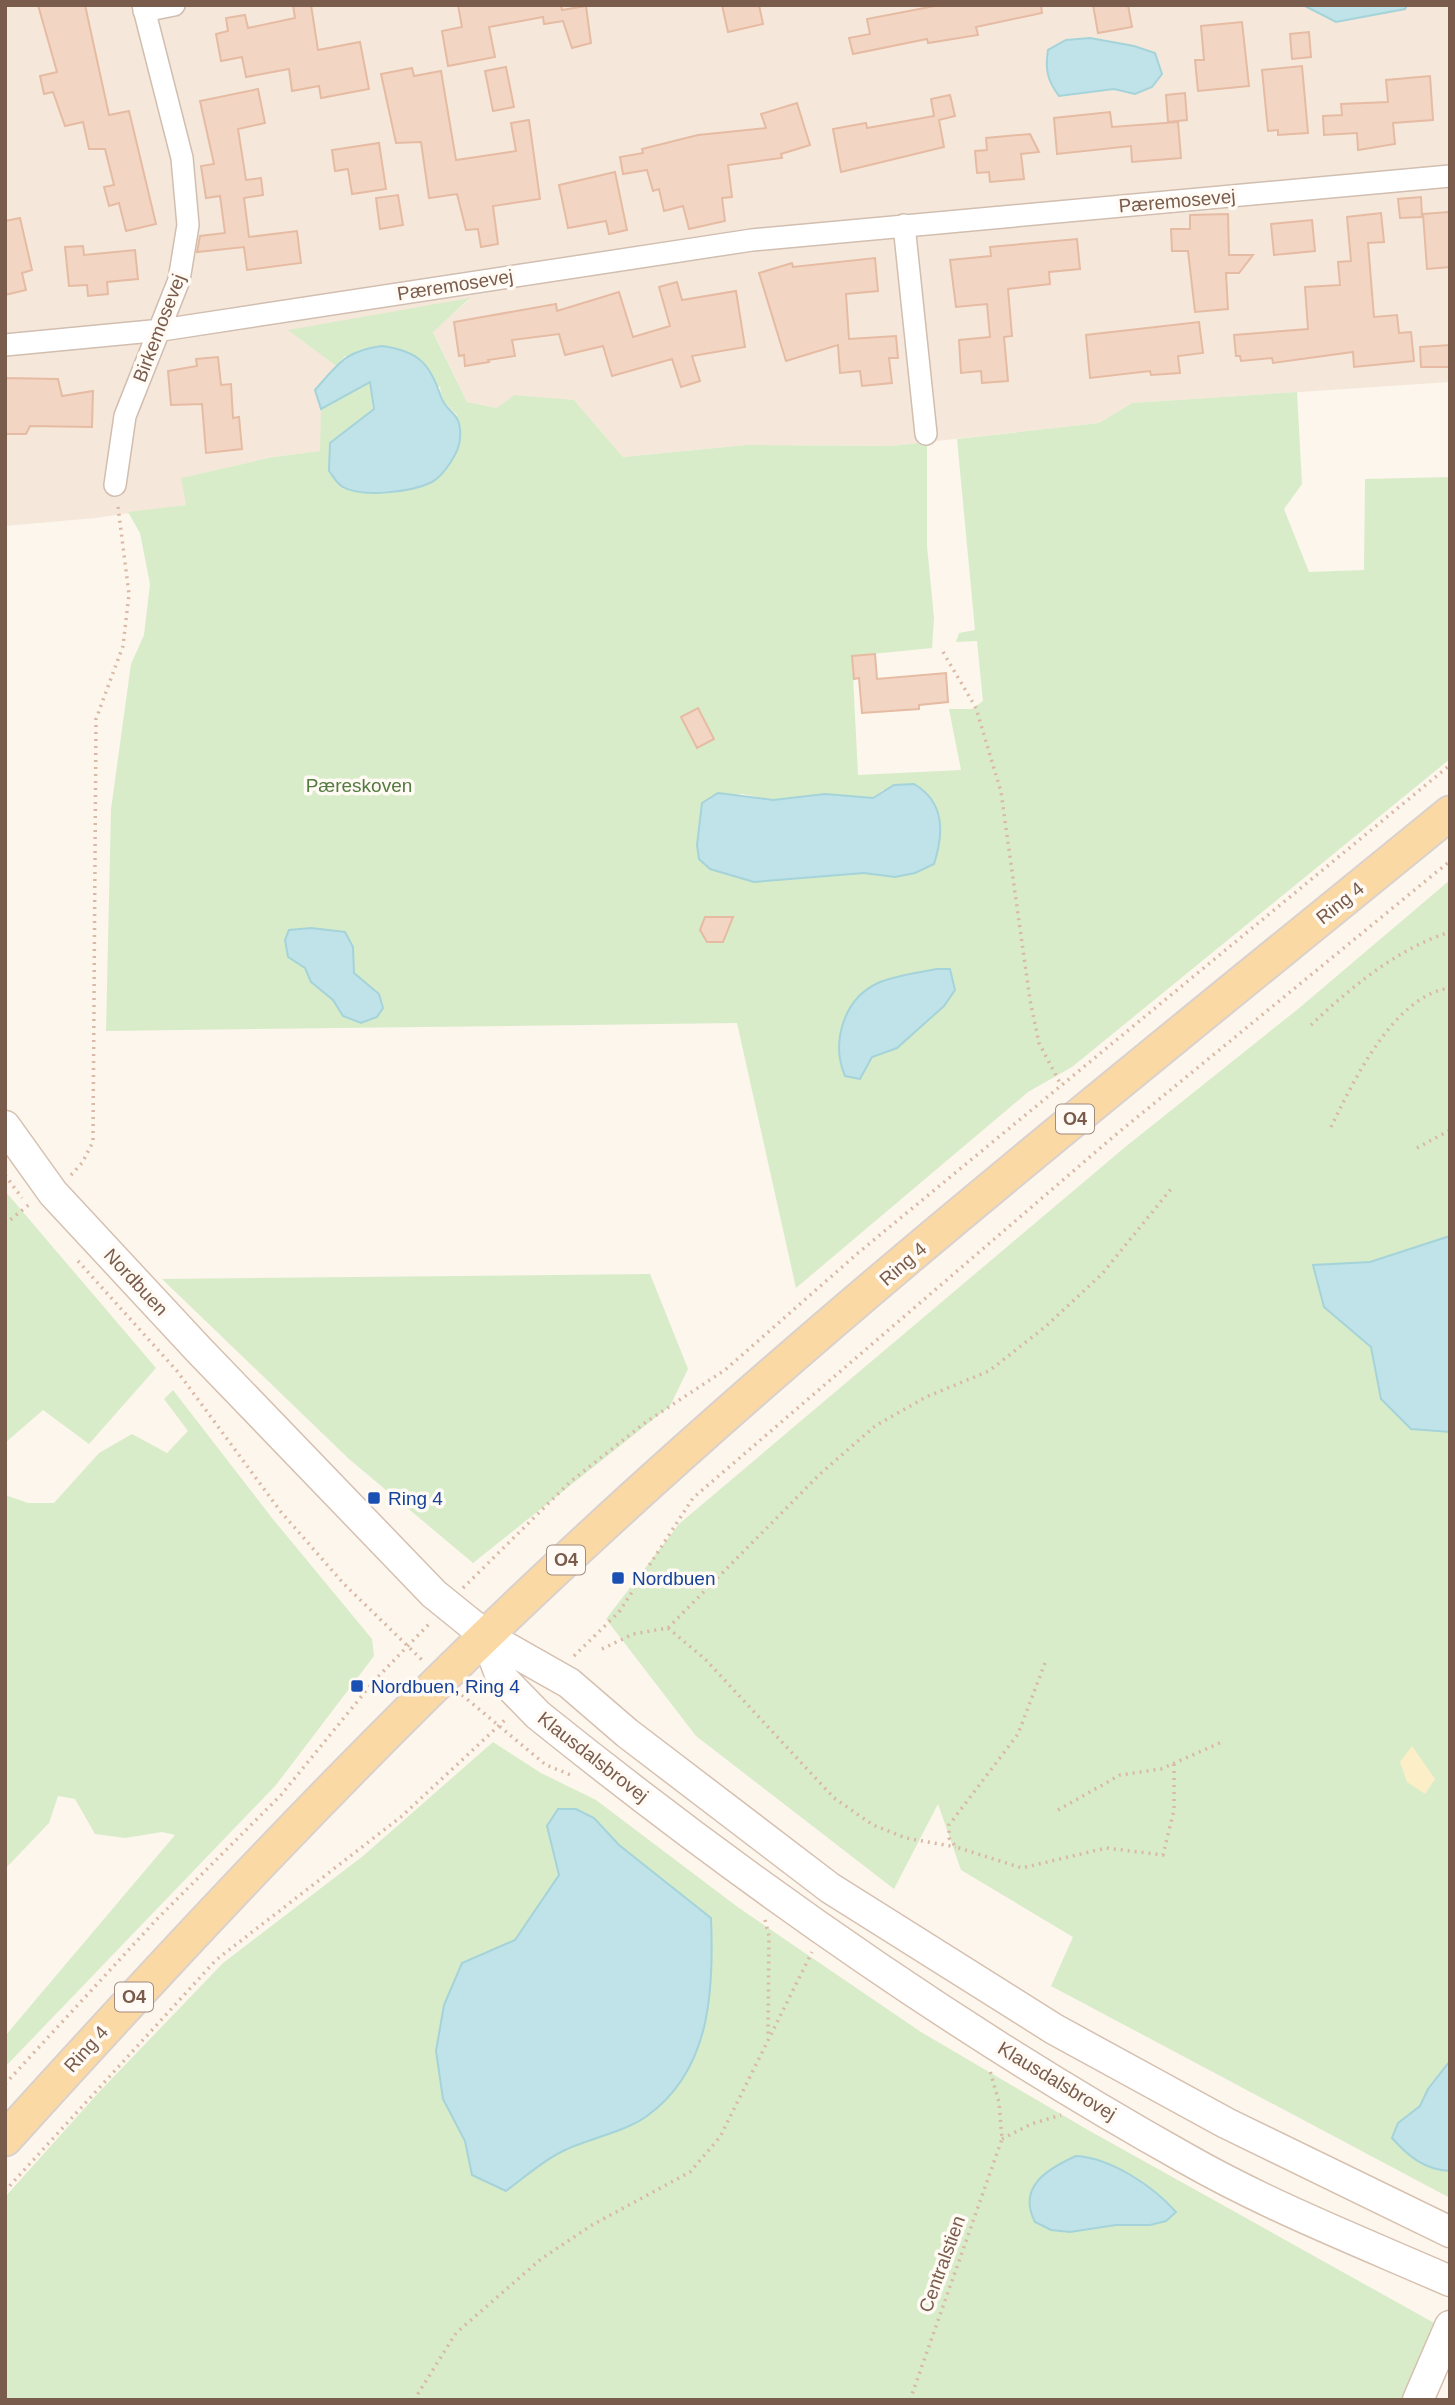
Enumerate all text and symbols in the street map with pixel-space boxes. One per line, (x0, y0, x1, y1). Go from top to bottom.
street label: Pæremosevej (1118, 185, 1236, 217)
street label: Pæremosevej (395, 265, 515, 305)
street label: Birkemosevej (129, 271, 189, 385)
park label: Pæreskoven (306, 775, 412, 796)
street label: Ring 4 (1312, 877, 1368, 928)
road number: O4 (1056, 1104, 1094, 1134)
street label: Ring 4 (875, 1238, 931, 1290)
street label: Nordbuen (100, 1244, 172, 1320)
place label: Ring 4 (388, 1488, 443, 1509)
marker: Ring 4 (366, 1490, 382, 1506)
road number: O4 (547, 1546, 585, 1574)
place label: Nordbuen (632, 1568, 715, 1589)
marker: Nordbuen (610, 1570, 626, 1586)
place label: Nordbuen, Ring 4 (371, 1676, 520, 1697)
marker: Nordbuen, Ring 4 (349, 1678, 365, 1694)
street label: Klausdalsbrovej (534, 1707, 652, 1807)
road number: O4 (115, 1982, 153, 2011)
street label: Ring 4 (60, 2021, 112, 2076)
street label: Klausdalsbrovej (994, 2037, 1120, 2125)
street label: Centralstien (915, 2213, 969, 2315)

